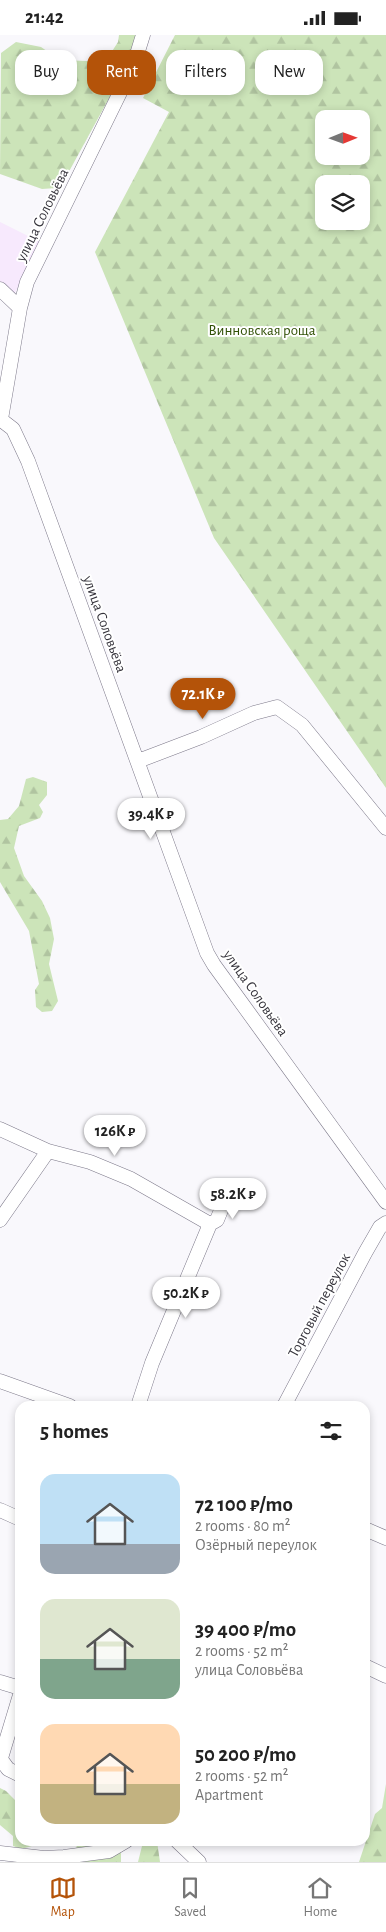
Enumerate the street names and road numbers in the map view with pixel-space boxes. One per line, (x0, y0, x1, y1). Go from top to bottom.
street label: улица Соловьёва (13, 166, 71, 265)
street label: улица Соловьёва (80, 573, 129, 675)
street label: улица Соловьёва (220, 947, 291, 1039)
street label: Торговый переулок (286, 1251, 353, 1360)

